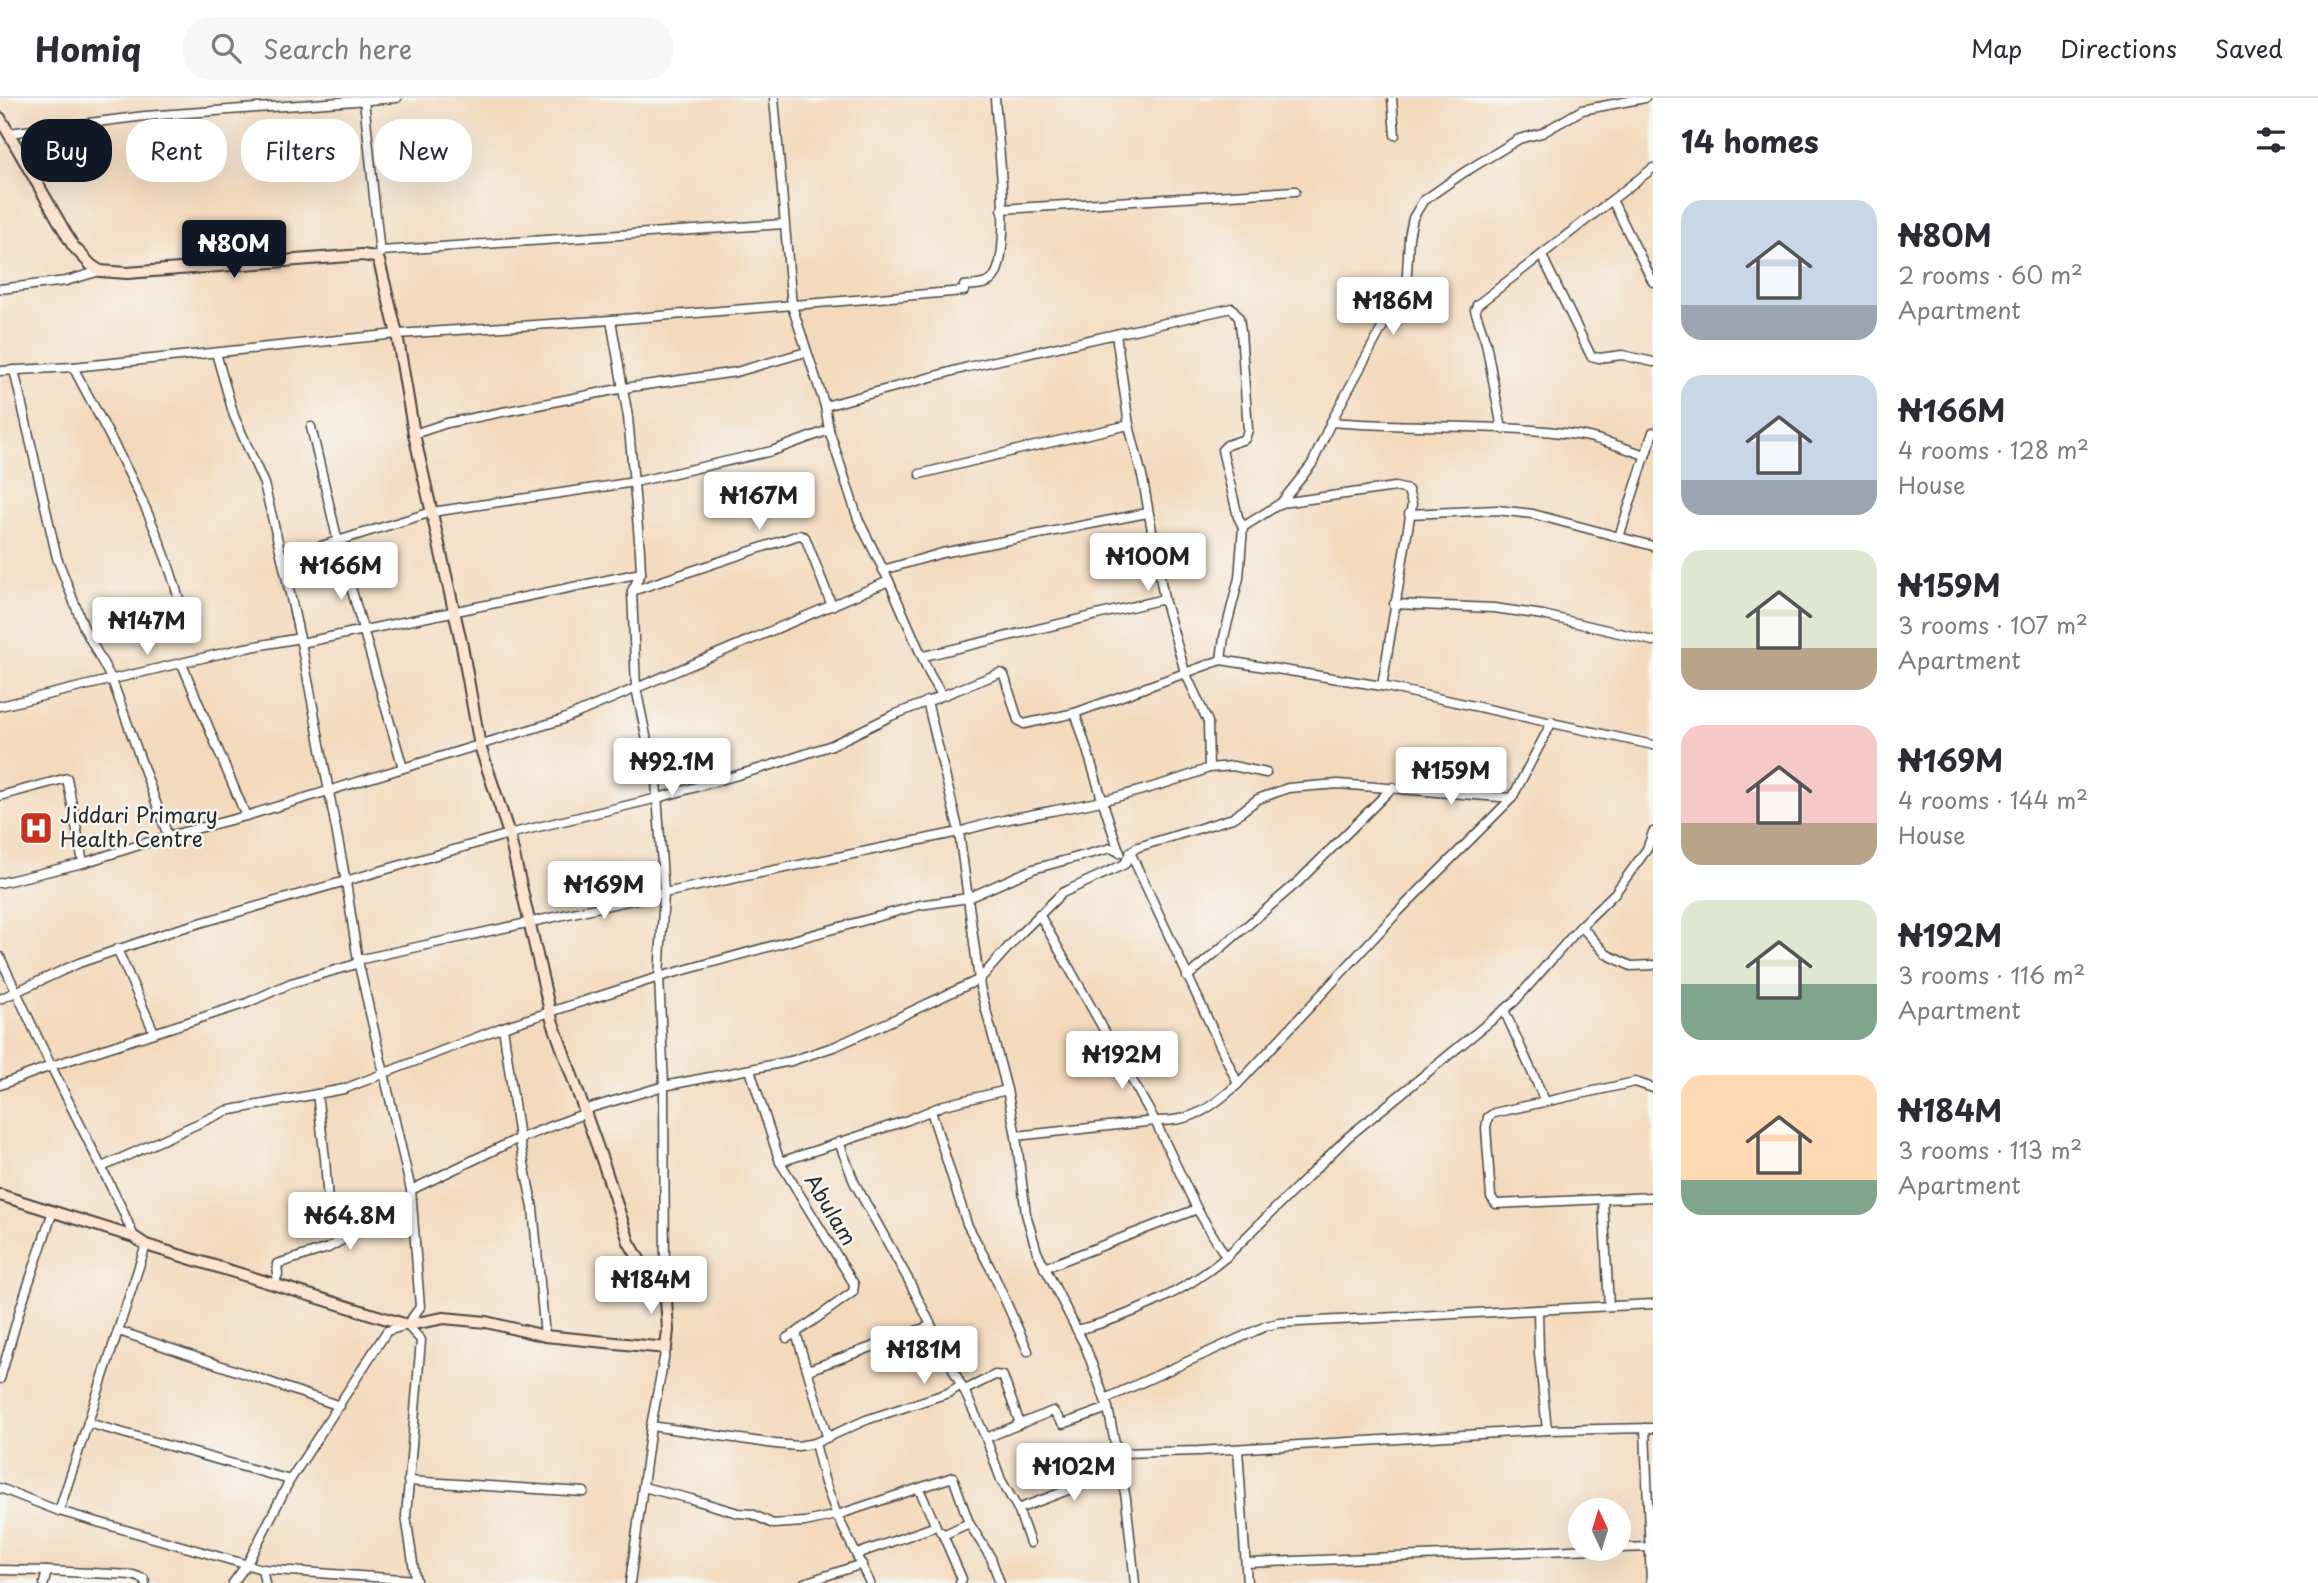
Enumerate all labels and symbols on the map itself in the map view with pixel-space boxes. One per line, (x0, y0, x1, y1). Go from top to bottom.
pin: ₦80M (193, 220, 275, 280)
pin: ₦186M (1344, 278, 1442, 337)
pin: ₦167M (710, 472, 808, 532)
pin: ₦100M (1099, 533, 1197, 593)
pin: ₦166M (292, 542, 390, 602)
pin: ₦147M (98, 598, 196, 657)
pin: ₦92.1M (615, 738, 729, 798)
pin: ₦159M (1402, 748, 1500, 807)
place label: Jiddari Primary Health Centre (60, 798, 218, 854)
hospital icon: Jiddari Primary Health Centre (17, 809, 55, 847)
pin: ₦169M (555, 862, 653, 921)
pin: ₦192M (1073, 1032, 1171, 1091)
street label: Abulam (798, 1167, 866, 1251)
pin: ₦64.8M (293, 1192, 407, 1252)
pin: ₦184M (602, 1256, 700, 1316)
pin: ₦181M (875, 1326, 973, 1386)
pin: ₦102M (1025, 1444, 1123, 1503)
north arrow (1568, 1498, 1631, 1561)

